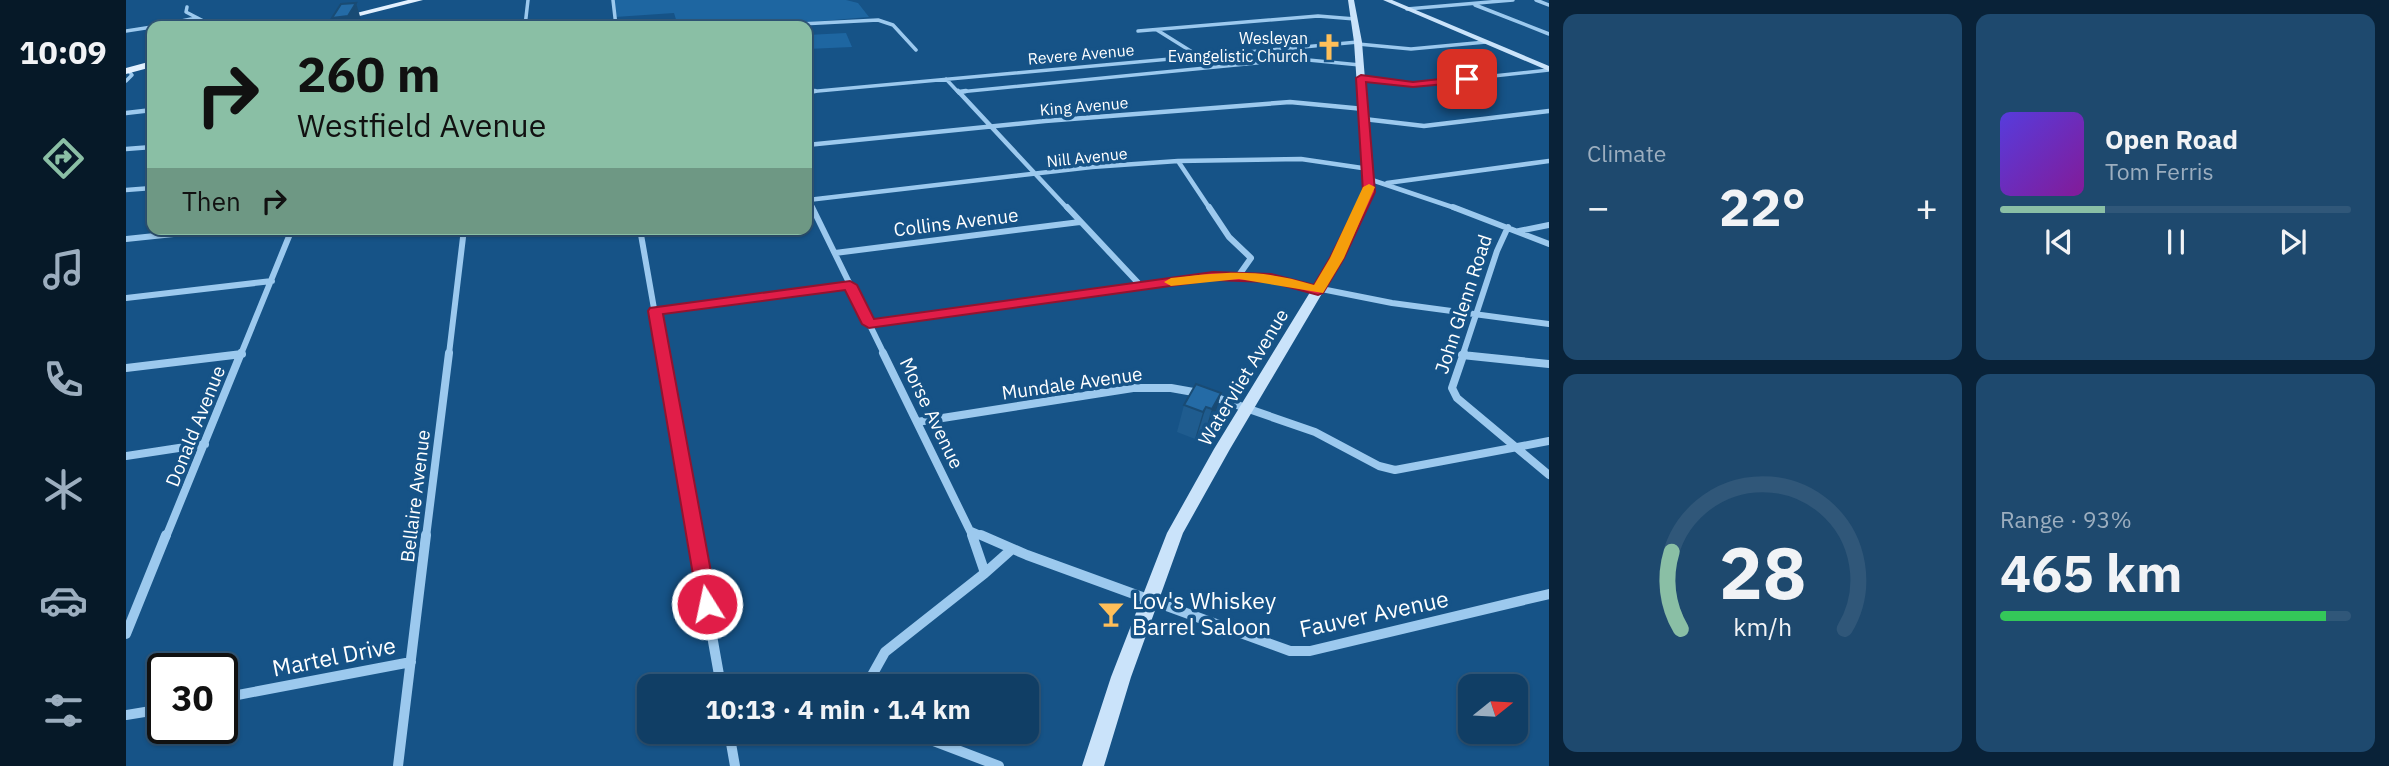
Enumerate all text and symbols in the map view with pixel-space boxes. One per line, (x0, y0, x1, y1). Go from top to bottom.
place label: Wesleyan Evangelistic Church (1168, 28, 1308, 66)
text: 10:09 (19, 31, 107, 73)
church icon: Wesleyan Evangelistic Church (1314, 32, 1344, 62)
street label: Revere Avenue (1027, 39, 1135, 69)
text: 260 m (297, 42, 441, 105)
icon: right (182, 49, 273, 140)
pin (1437, 49, 1497, 109)
icon: arrive (1448, 60, 1486, 98)
street label: King Avenue (1039, 92, 1129, 120)
text: Westfield Avenue (297, 104, 546, 146)
text: Open Road (2105, 122, 2238, 156)
icon: directions (39, 134, 88, 183)
text: Climate (1587, 138, 1666, 168)
street label: Nill Avenue (1046, 143, 1129, 171)
text: Tom Ferris (2105, 156, 2214, 186)
text: 22° (1719, 173, 1806, 240)
icon: right (255, 182, 293, 220)
text: − (1587, 182, 1610, 231)
text: + (1915, 182, 1938, 231)
text: Then (182, 184, 241, 218)
street label: Collins Avenue (892, 202, 1020, 242)
icon: previous (2040, 223, 2078, 261)
icon: pause (2157, 223, 2195, 261)
icon: next (2274, 223, 2312, 261)
street label: John Glenn Road (1429, 231, 1497, 377)
icon: music (39, 245, 88, 294)
street label: Watervliet Avenue (1193, 304, 1293, 450)
street label: Morse Avenue (895, 354, 969, 472)
icon: phone (39, 355, 88, 404)
street label: Mundale Avenue (1000, 361, 1144, 405)
street label: Donald Avenue (160, 362, 230, 490)
street label: Bellaire Avenue (395, 428, 435, 564)
icon: climate (39, 465, 88, 514)
text: Range · 93% (2000, 504, 2132, 534)
text: 28 (1719, 524, 1806, 619)
text: 465 km (2000, 539, 2182, 606)
position arrow (670, 567, 744, 641)
icon: car (39, 576, 88, 625)
street label: Fauver Avenue (1296, 583, 1451, 643)
place label: Lov's Whiskey Barrel Saloon (1132, 585, 1277, 641)
bar icon: Lov's Whiskey Barrel Saloon (1096, 599, 1126, 629)
text: km/h (1733, 610, 1792, 643)
street label: Martel Drive (270, 629, 398, 683)
speed limit sign: 30 (147, 653, 238, 744)
north arrow (1458, 674, 1528, 744)
map controls (1458, 674, 1528, 744)
icon: filters (39, 686, 88, 735)
text: 10:13 · 4 min · 1.4 km (705, 692, 971, 726)

